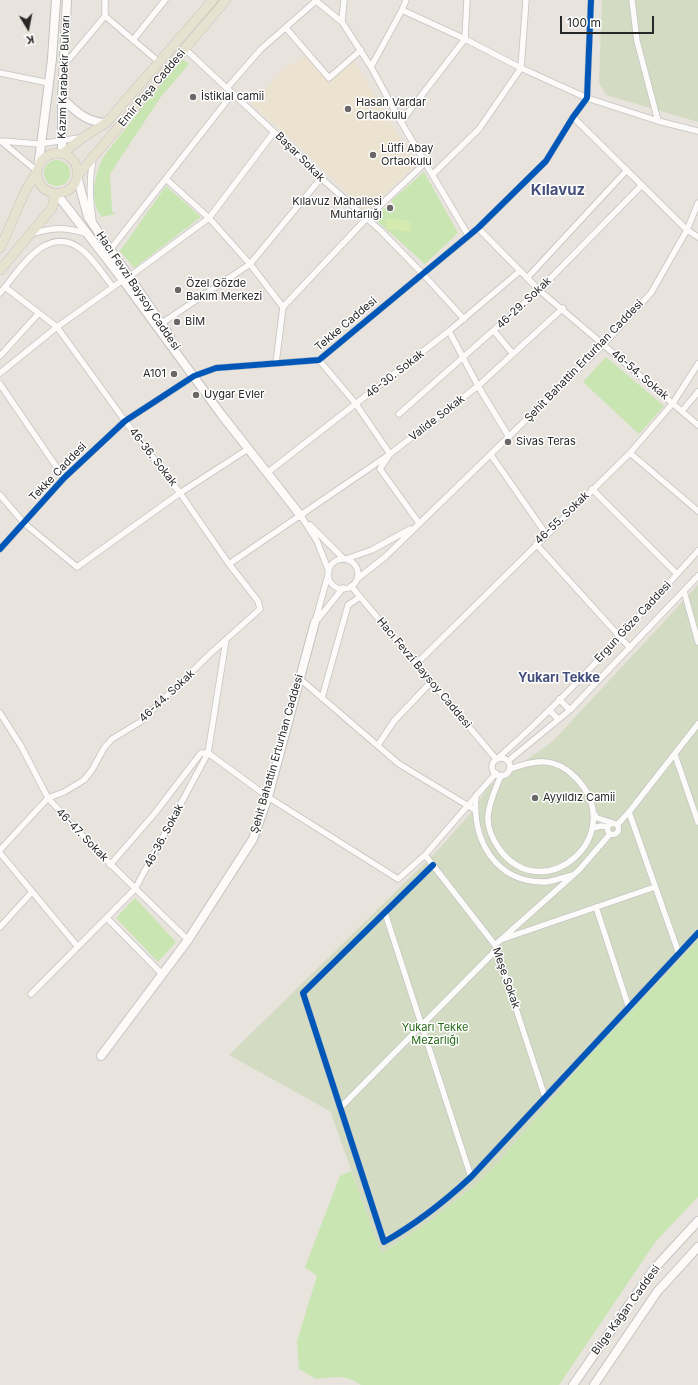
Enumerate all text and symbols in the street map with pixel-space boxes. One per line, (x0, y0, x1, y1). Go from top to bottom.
north arrow (8, 8, 48, 48)
scale bar (562, 8, 656, 34)
street label: Kazım Karabekir Bulvarı (55, 15, 73, 139)
text: 100 m (567, 15, 601, 30)
text: K (25, 32, 35, 47)
street label: Emir Paşa Caddesi (116, 47, 188, 129)
place label: İstiklal camii (201, 90, 264, 104)
marker: İstiklal camii (188, 92, 198, 102)
place label: Hasan Vardar Ortaokulu (356, 96, 426, 122)
marker: Hasan Vardar Ortaokulu (343, 104, 353, 114)
street label: Başar Sokak (273, 130, 327, 184)
place label: Lütfi Abay Ortaokulu (381, 142, 434, 168)
marker: Lütfi Abay Ortaokulu (368, 150, 378, 160)
district label: Kılavuz (531, 181, 585, 199)
place label: Kılavuz Mahallesi Muhtarlığı (292, 195, 382, 221)
marker: Kılavuz Mahallesi Muhtarlığı (385, 203, 395, 213)
street label: Hacı Fevzi Baysoy Caddesi (93, 229, 183, 353)
street label: 46-29. Sokak (494, 274, 554, 332)
place label: Özel Gözde Bakım Merkezi (186, 277, 262, 303)
marker: Özel Gözde Bakım Merkezi (173, 285, 183, 295)
street label: Tekke Caddesi (312, 294, 380, 354)
street label: Şehit Bahattin Erturhan Caddesi (522, 297, 646, 425)
place label: BİM (185, 315, 205, 329)
marker: BİM (172, 317, 182, 327)
street label: 46-30. Sokak (363, 347, 427, 401)
street label: 46-54. Sokak (609, 347, 671, 403)
place label: A101 (143, 367, 166, 381)
marker: A101 (169, 369, 179, 379)
place label: Uygar Evler (204, 388, 264, 402)
marker: Uygar Evler (191, 390, 201, 400)
street label: Valide Sokak (407, 392, 467, 444)
street label: 46-36. Sokak (126, 425, 180, 489)
place label: Sivas Teras (516, 435, 576, 449)
marker: Sivas Teras (503, 437, 513, 447)
street label: Tekke Caddesi (27, 440, 89, 504)
street label: 46-55. Sokak (532, 489, 592, 547)
street label: Ergun Göze Caddesi (592, 579, 674, 665)
street label: Hacı Fevzi Baysoy Caddesi (374, 615, 474, 731)
street label: 46-44. Sokak (137, 667, 197, 725)
district label: Yukarı Tekke (518, 670, 600, 686)
street label: Şehit Bahattin Erturhan Caddesi (248, 673, 306, 835)
place label: Ayyıldız Camii (543, 791, 615, 805)
marker: Ayyıldız Camii (530, 793, 540, 803)
street label: 46-36. Sokak (142, 802, 186, 870)
street label: 46-47. Sokak (53, 806, 111, 864)
street label: Meşe Sokak (489, 946, 523, 1010)
park label: Yukarı Tekke Mezarlığı (402, 1021, 468, 1047)
street label: Bilge Kağan Caddesi (589, 1263, 663, 1357)

